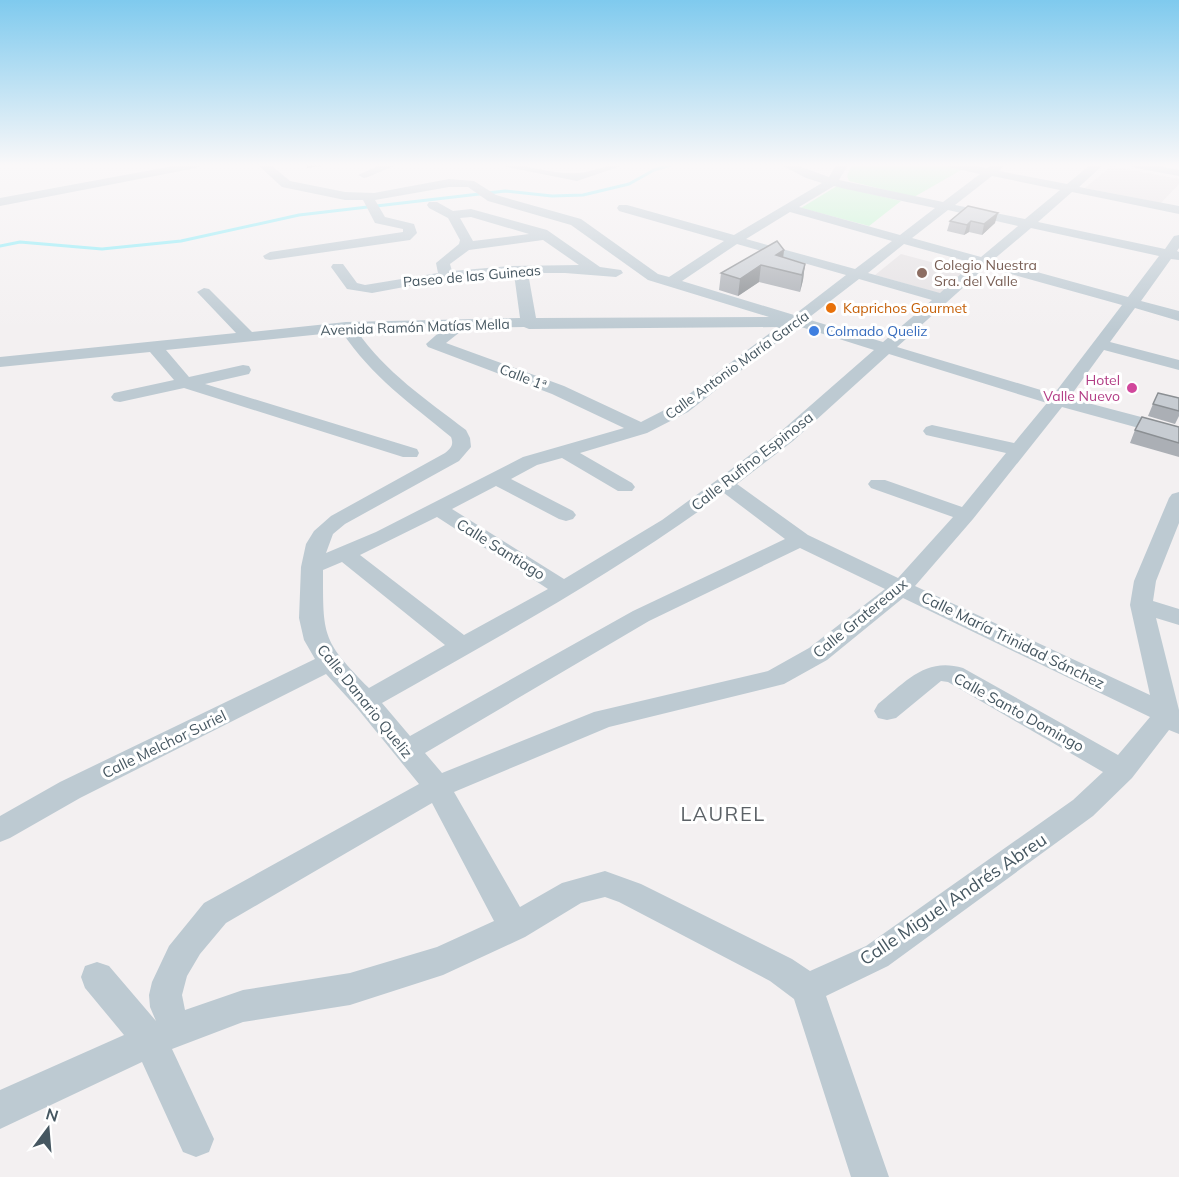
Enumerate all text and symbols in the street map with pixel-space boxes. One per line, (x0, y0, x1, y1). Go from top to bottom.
place label: Colegio Nuestra Sra. del Valle (934, 256, 1037, 290)
street label: Paseo de las Guineas (402, 261, 542, 291)
marker: Colegio Nuestra Sra. del Valle (915, 266, 929, 280)
place label: Kaprichos Gourmet (843, 299, 967, 317)
marker: Kaprichos Gourmet (824, 301, 838, 315)
street label: Calle Antonio María García (662, 307, 812, 423)
street label: Avenida Ramón Matías Mella (320, 315, 510, 339)
place label: Colmado Queliz (826, 322, 928, 340)
marker: Colmado Queliz (807, 324, 821, 338)
street label: Calle 1ª (497, 360, 549, 394)
place label: Hotel Valle Nuevo (1043, 371, 1120, 405)
marker: Hotel Valle Nuevo (1125, 381, 1139, 395)
street label: Calle Rufino Espinosa (687, 407, 817, 515)
street label: Calle Santiago (453, 514, 549, 584)
street label: Calle Gratereaux (809, 574, 911, 662)
street label: Calle María Trinidad Sánchez (918, 587, 1108, 693)
street label: Calle Danario Queliz (313, 640, 417, 762)
street label: Calle Santo Domingo (951, 668, 1087, 756)
street label: Calle Melchor Suriel (99, 706, 229, 782)
district label: LAUREL (680, 801, 766, 826)
street label: Calle Miguel Andrés Abreu (855, 828, 1051, 970)
north arrow (18, 1099, 78, 1159)
text: N (44, 1103, 61, 1126)

